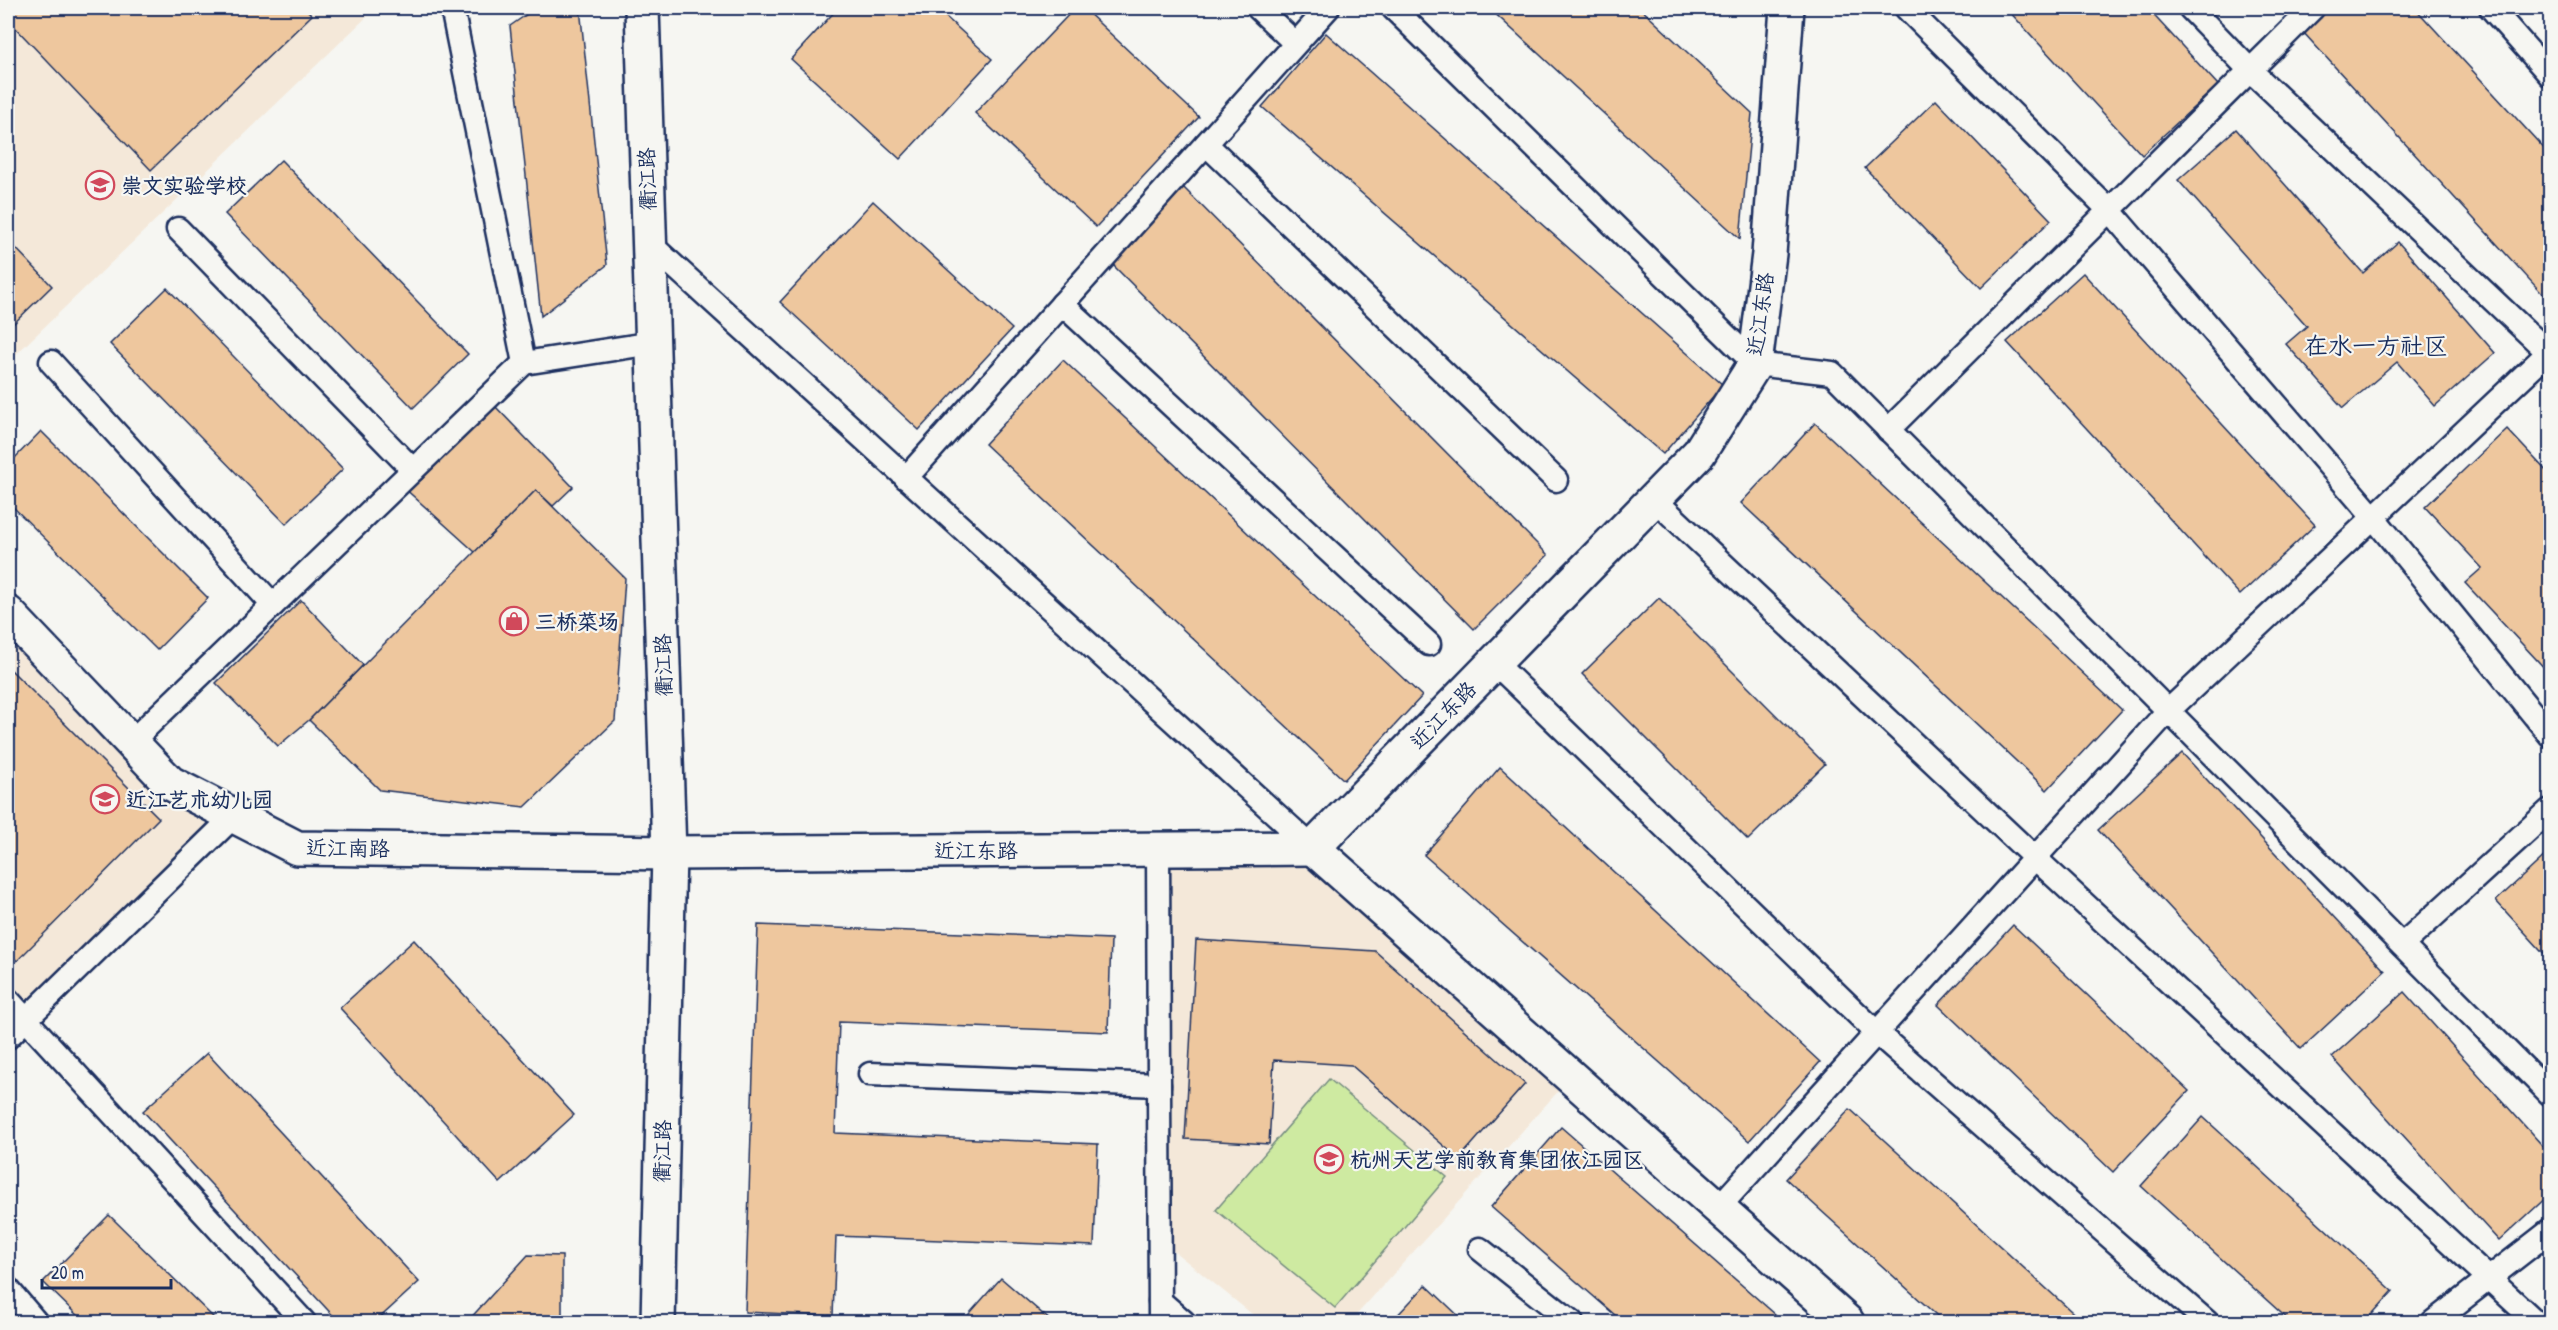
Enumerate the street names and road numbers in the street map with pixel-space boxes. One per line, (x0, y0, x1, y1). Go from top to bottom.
street label: 衢江路 (631, 147, 663, 211)
street label: 近江东路 (1740, 270, 1780, 358)
street label: 衢江路 (647, 633, 679, 697)
street label: 近江东路 (1403, 675, 1483, 755)
street label: 近江南路 (306, 833, 390, 863)
street label: 近江东路 (934, 836, 1018, 865)
street label: 衢江路 (647, 1119, 677, 1183)

